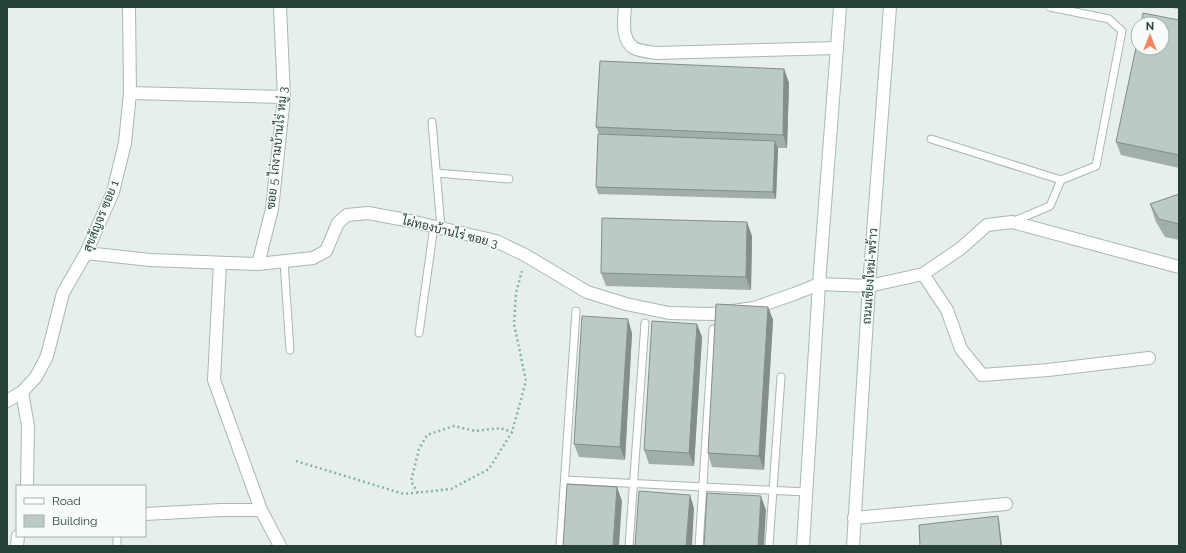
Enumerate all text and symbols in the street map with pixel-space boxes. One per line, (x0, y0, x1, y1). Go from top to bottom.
north arrow (1130, 16, 1170, 56)
text: N (1146, 20, 1154, 33)
street label: ซอย 5 ไก่งามบ้านไร่ หมู่ 3 (263, 86, 291, 210)
street label: สุขสัญจร ซอย 1 (80, 178, 124, 255)
street label: ไผ่ทองบ้านไร่ ซอย 3 (400, 212, 500, 251)
street label: ถนนเชียงใหม่-พร้าว (859, 227, 880, 325)
legend (16, 485, 146, 537)
text: Road (52, 494, 81, 508)
text: Building (52, 514, 98, 528)

